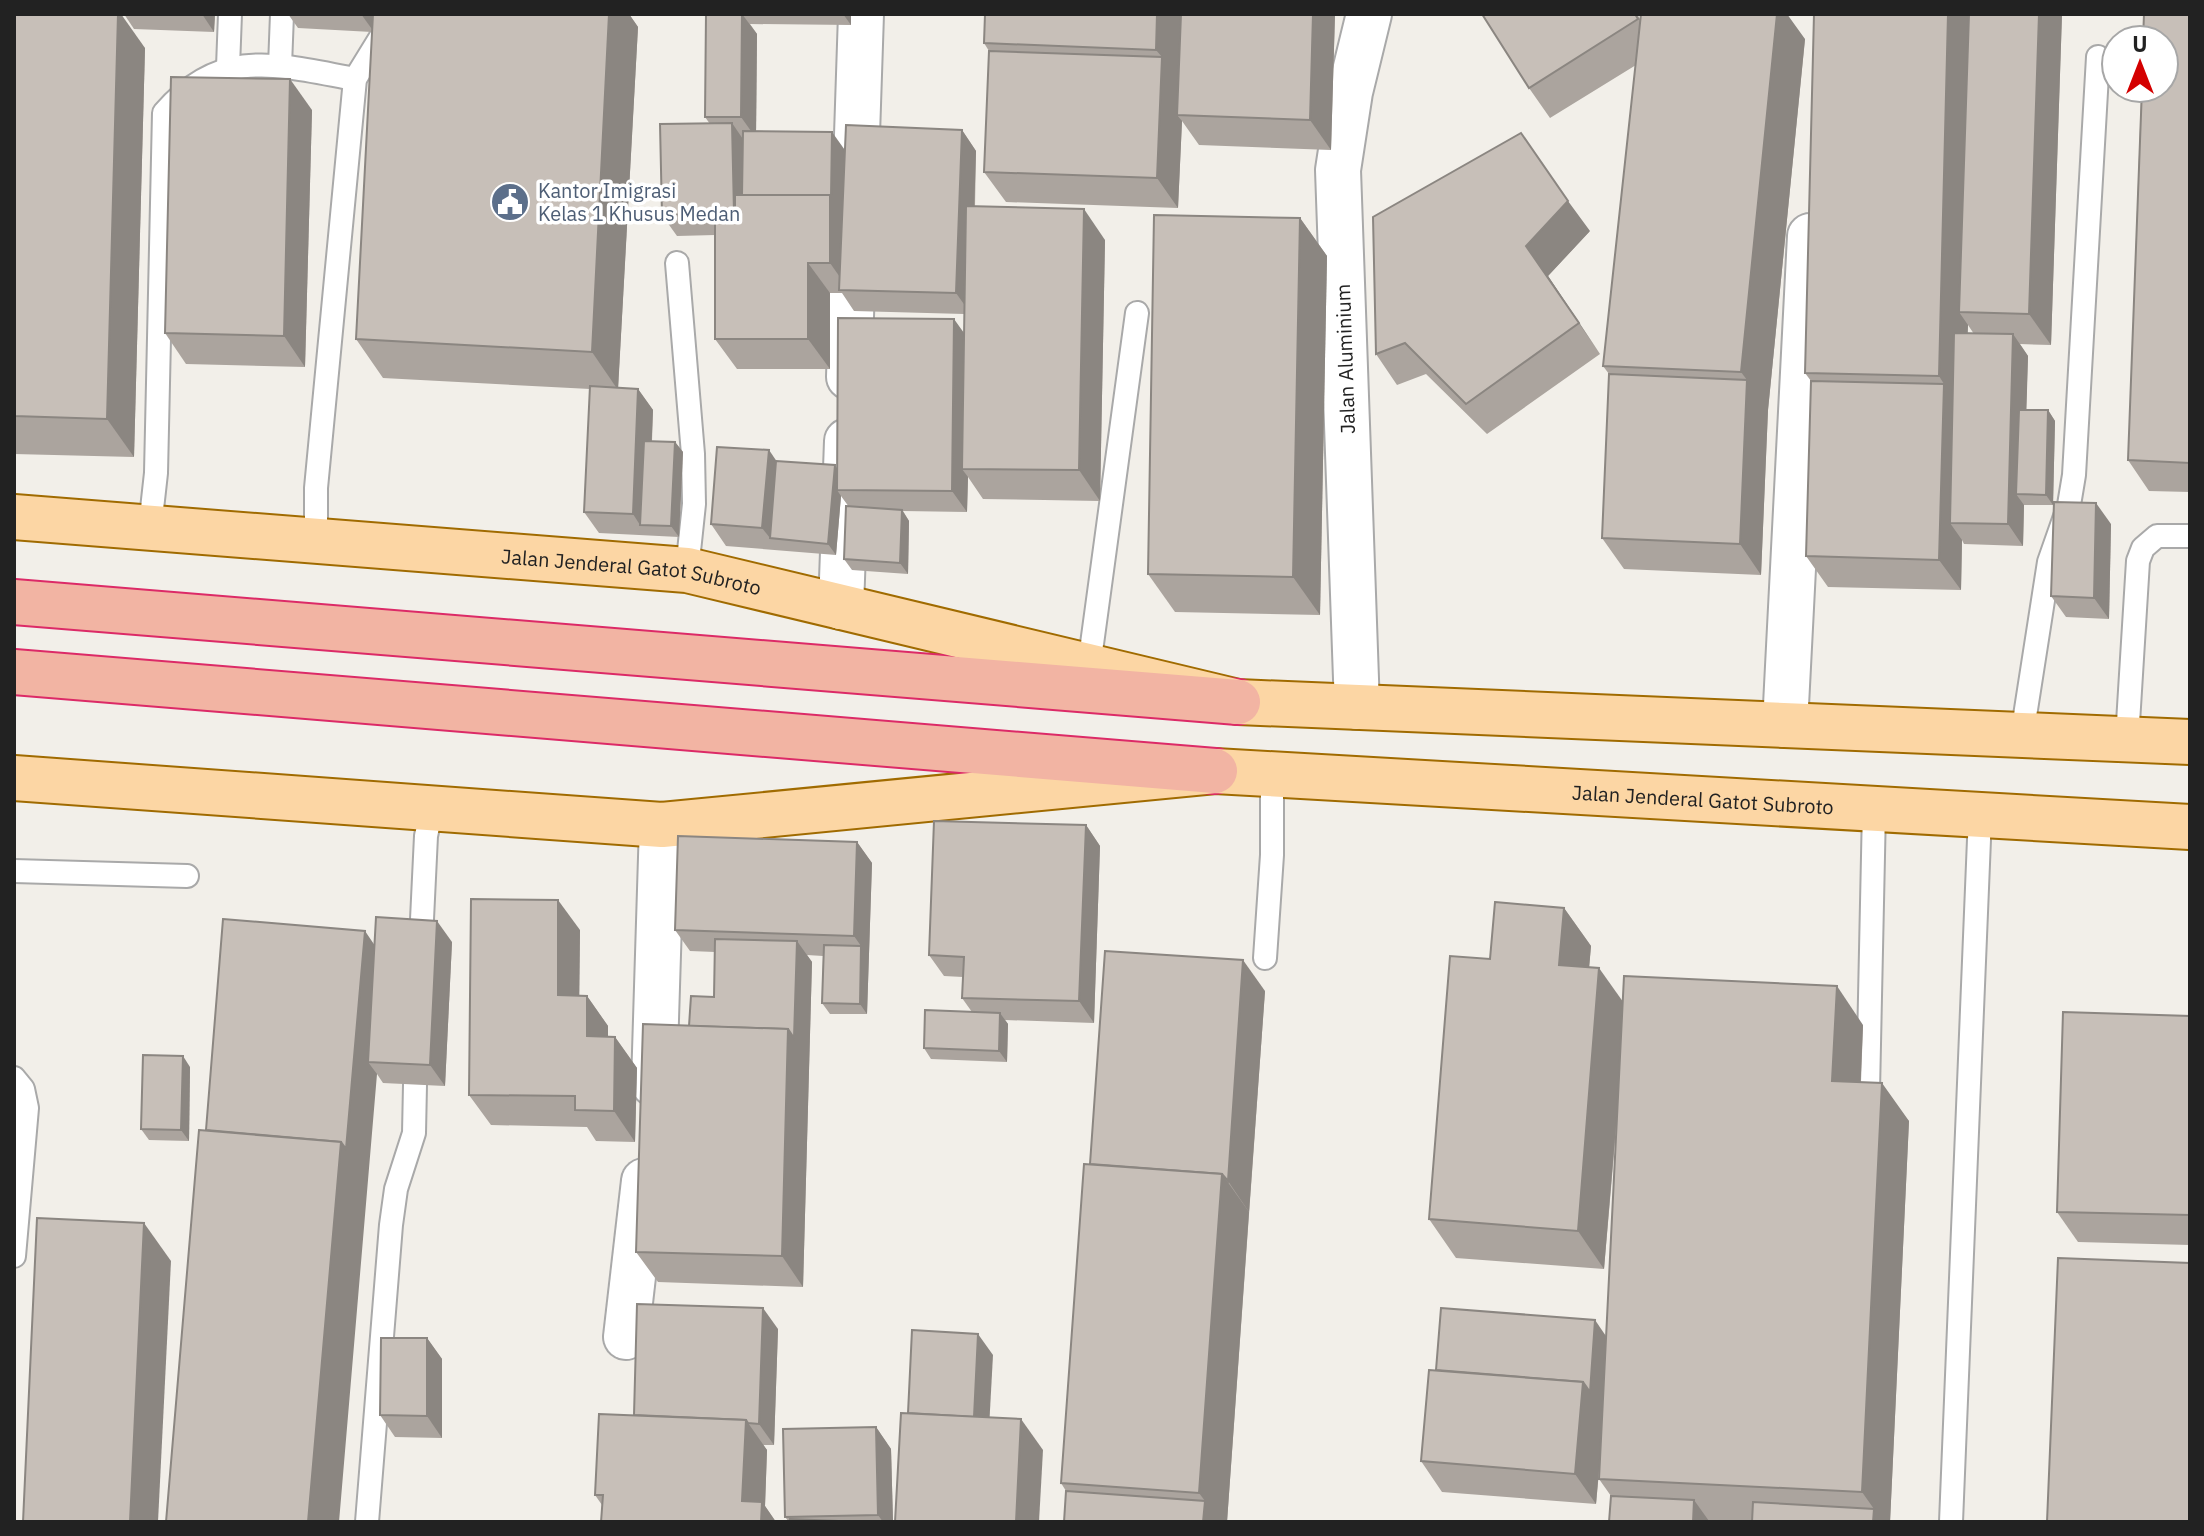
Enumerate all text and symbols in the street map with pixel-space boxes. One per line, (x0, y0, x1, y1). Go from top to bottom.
north arrow (2100, 24, 2180, 104)
text: U (2132, 29, 2148, 58)
place label: Kantor Imigrasi Kelas 1 Khusus Medan (538, 177, 740, 227)
public building icon: Kantor Imigrasi Kelas 1 Khusus Medan (489, 181, 531, 223)
street label: Jalan Aluminium (1329, 283, 1361, 435)
street label: Jalan Jenderal Gatot Subroto (500, 542, 764, 601)
street label: Jalan Jenderal Gatot Subroto (1571, 778, 1835, 820)

